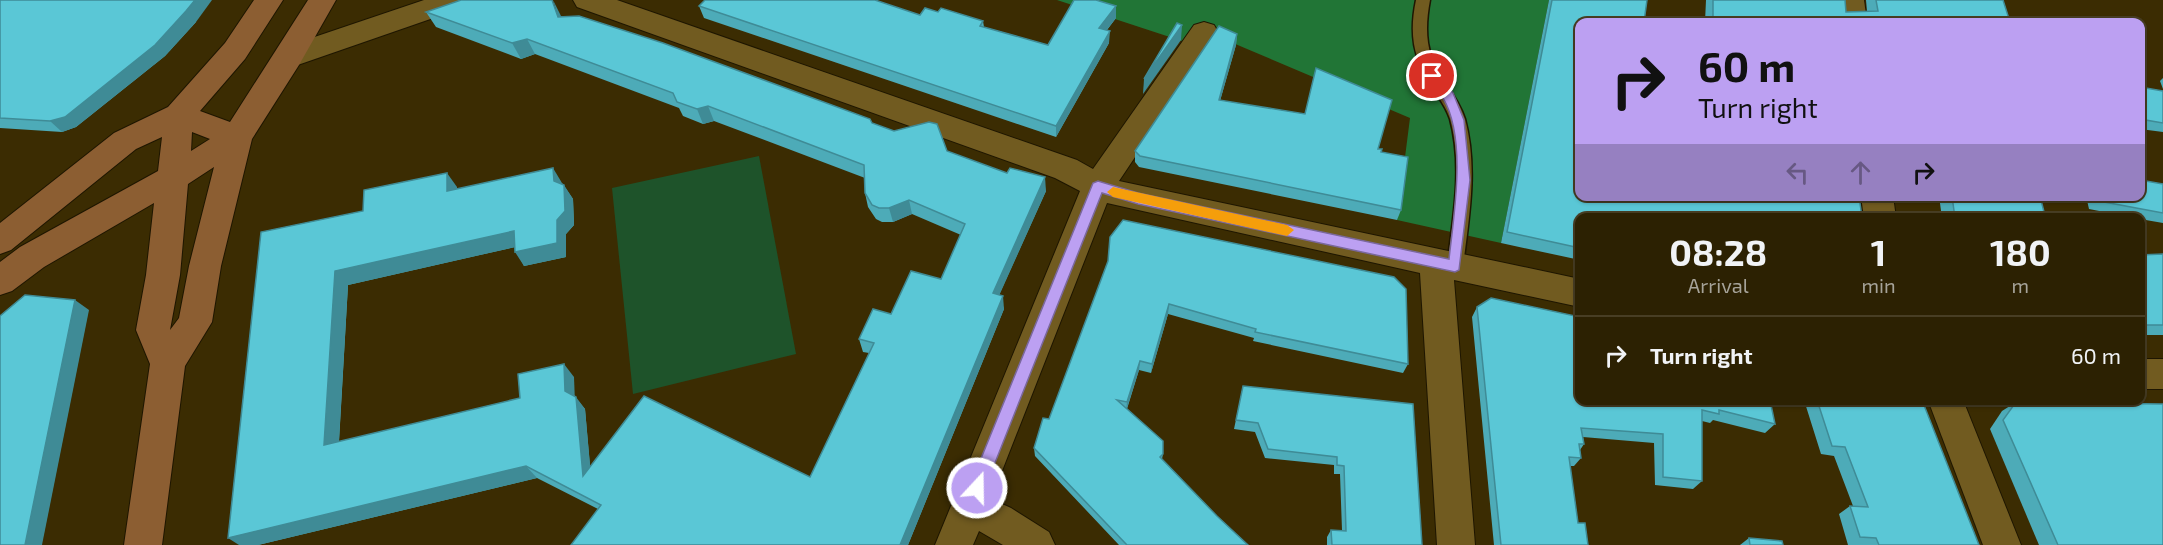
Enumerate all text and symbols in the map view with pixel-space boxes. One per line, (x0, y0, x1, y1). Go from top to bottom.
text: 60 m (1698, 40, 1795, 90)
icon: right (1599, 42, 1677, 120)
pin (1406, 50, 1457, 101)
icon: arrive (1415, 59, 1448, 92)
text: Turn right (1698, 91, 1818, 123)
icon: left (1781, 156, 1814, 189)
icon: ahead (1844, 156, 1877, 189)
icon: right (1907, 156, 1940, 189)
text: 08:28 (1669, 230, 1767, 273)
text: 1 (1871, 230, 1886, 273)
text: 180 (1990, 230, 2051, 273)
text: Arrival (1688, 273, 1749, 297)
text: min (1861, 273, 1896, 297)
text: m (2012, 273, 2029, 297)
icon: right (1599, 339, 1632, 372)
text: Turn right (1650, 342, 1752, 368)
text: 60 m (2071, 342, 2121, 368)
position arrow (945, 456, 1009, 520)

